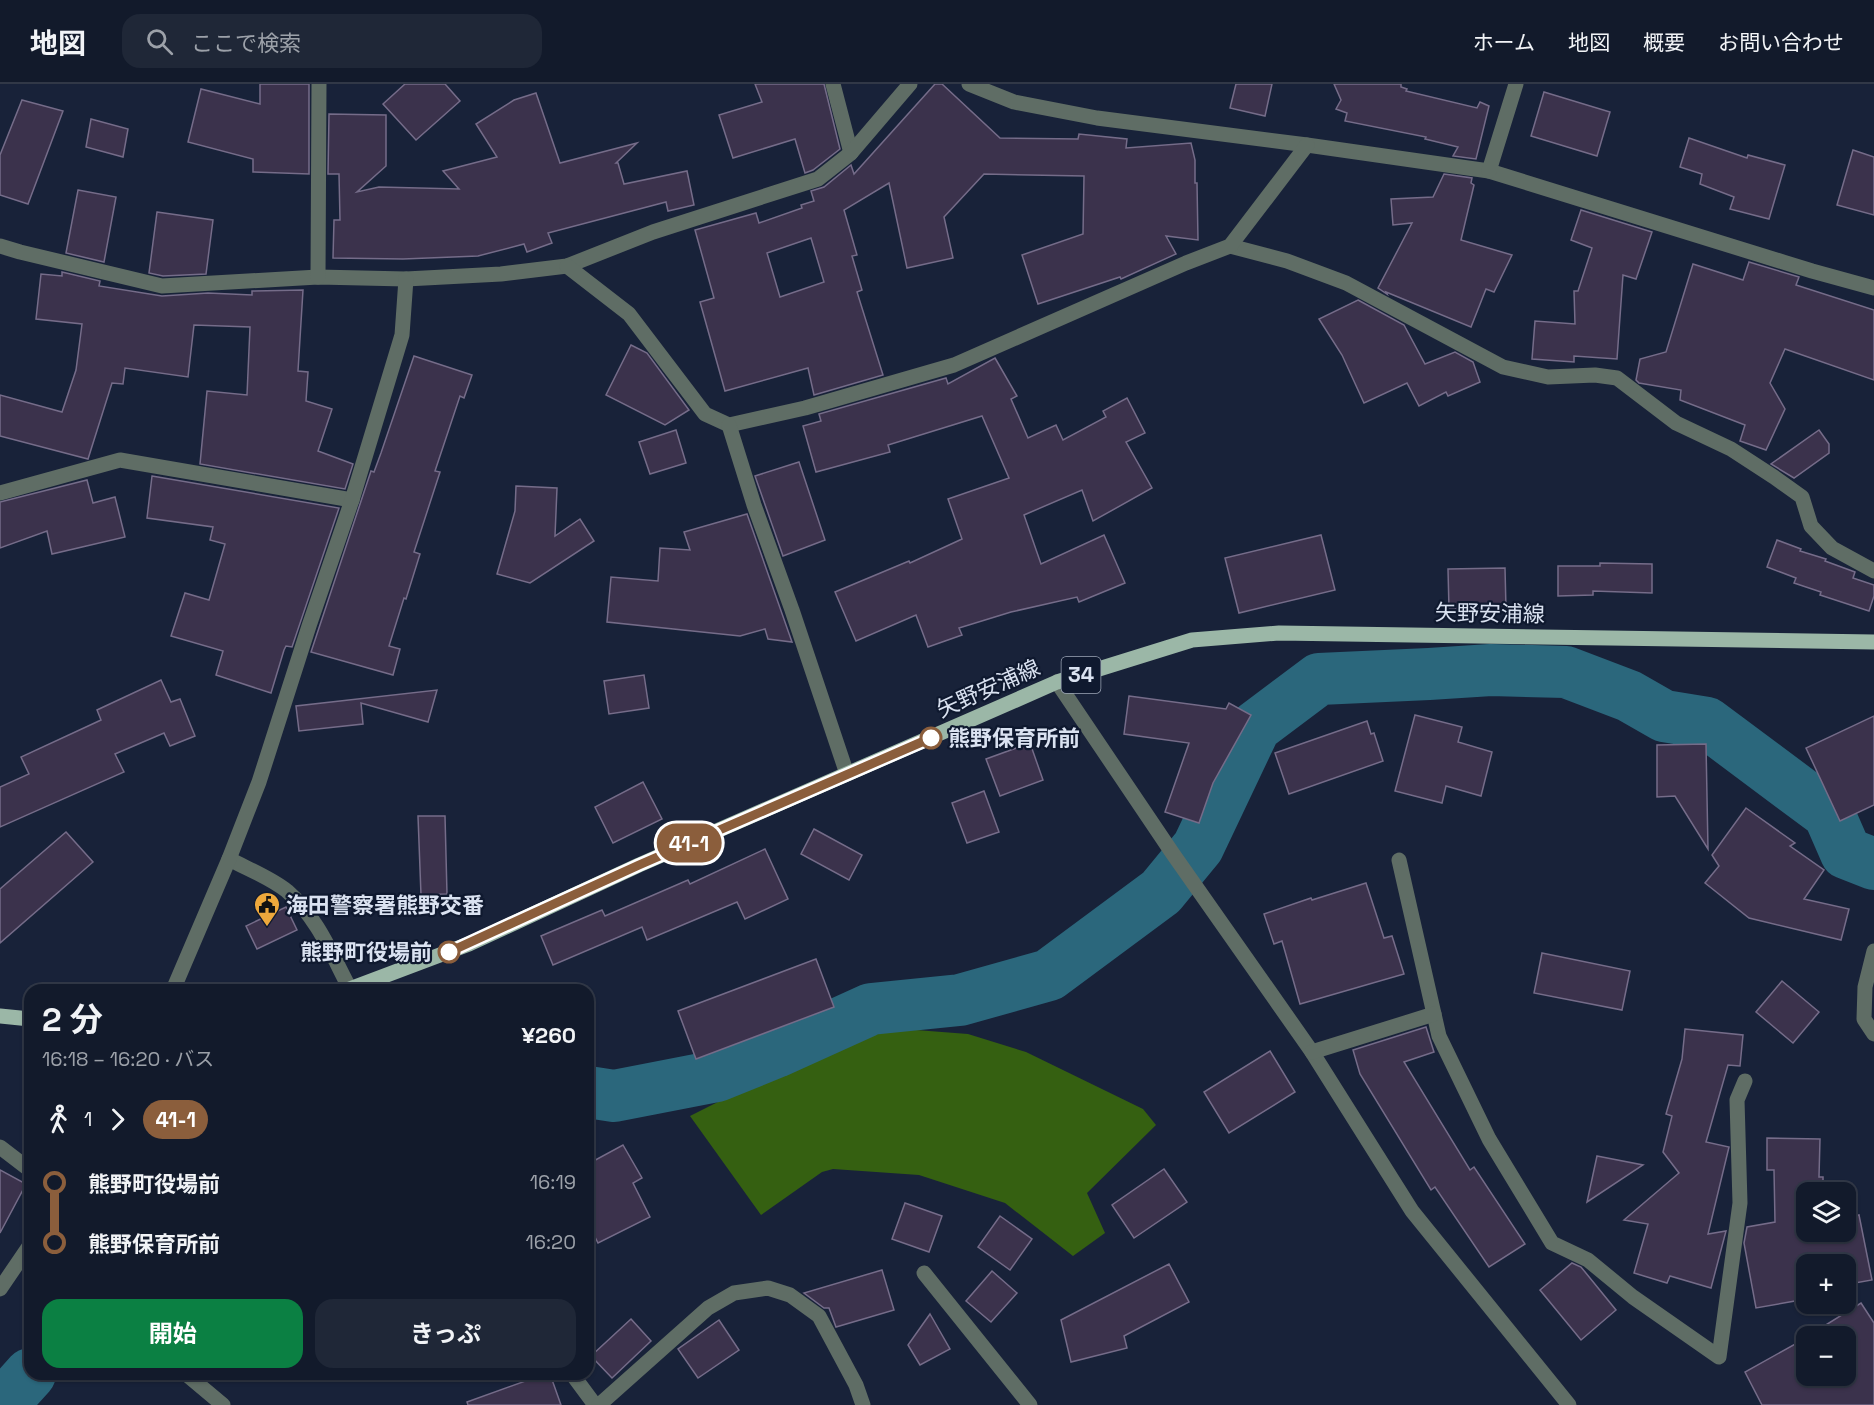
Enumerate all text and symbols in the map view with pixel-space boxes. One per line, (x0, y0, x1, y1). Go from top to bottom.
search box (122, 14, 542, 68)
text: 地図 (30, 25, 86, 61)
icon: search (143, 25, 176, 58)
text: ここで検索 (191, 29, 301, 57)
text: ホーム (1473, 29, 1535, 56)
text: 地図 (1568, 29, 1610, 56)
text: 概要 (1643, 29, 1685, 56)
text: お問い合わせ (1718, 29, 1844, 56)
street label: 矢野安浦線 (1435, 598, 1545, 628)
street label: 矢野安浦線 (932, 653, 1044, 723)
road number: 34 (1062, 657, 1100, 693)
place label: 熊野保育所前 (948, 724, 1080, 752)
marker: 熊野保育所前 (920, 727, 942, 749)
line badge: 41-1 (647, 824, 731, 862)
text: 41-1 (669, 830, 709, 857)
public building icon: 海田警察署熊野交番 (252, 890, 282, 928)
place label: 海田警察署熊野交番 (286, 891, 484, 919)
place label: 熊野町役場前 (300, 938, 432, 966)
marker: 熊野町役場前 (438, 941, 460, 963)
text: 2 分 (42, 999, 103, 1041)
text: ¥260 (521, 1021, 576, 1049)
text: 16:18 – 16:20 · バス (42, 1046, 214, 1072)
icon: walk (42, 1103, 75, 1136)
icon: forward (101, 1103, 134, 1136)
text: 1 (84, 1106, 92, 1132)
text: 41-1 (155, 1106, 196, 1133)
text: 16:19 (530, 1169, 576, 1195)
text: 熊野町役場前 (88, 1170, 220, 1198)
map controls (1796, 1182, 1856, 1386)
button: layers (1796, 1182, 1856, 1242)
text: 16:20 (525, 1229, 576, 1255)
text: 熊野保育所前 (88, 1230, 220, 1258)
button: + (1796, 1254, 1856, 1314)
button: 開始 (42, 1299, 303, 1368)
button: きっぷ (315, 1299, 576, 1368)
button: − (1796, 1326, 1856, 1386)

